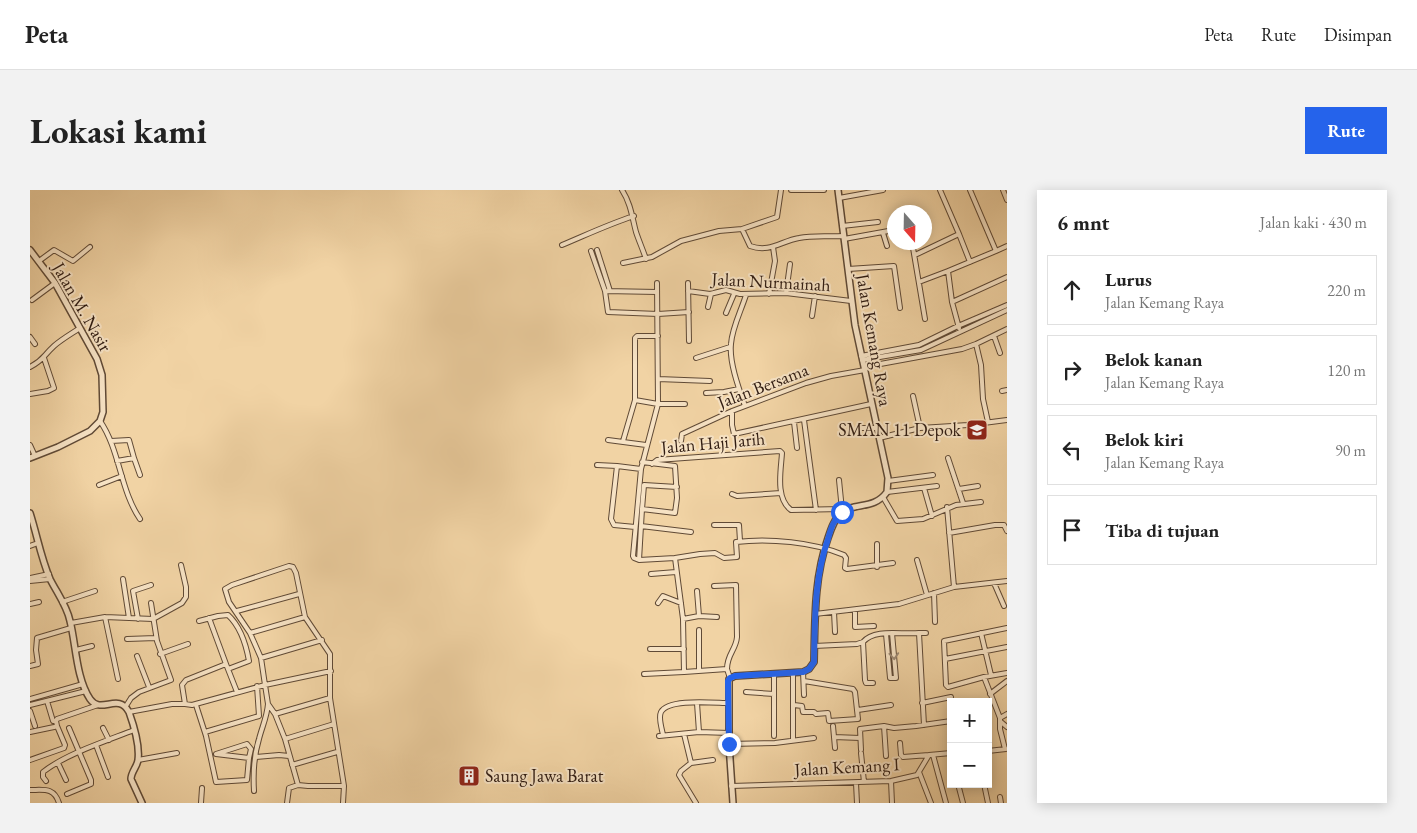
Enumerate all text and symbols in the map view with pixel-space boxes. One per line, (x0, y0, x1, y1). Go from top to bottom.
text: Peta (25, 19, 68, 50)
text: Peta (1204, 23, 1233, 46)
text: Rute (1261, 23, 1296, 46)
text: Disimpan (1324, 23, 1392, 46)
button: Rute (1305, 107, 1387, 154)
text: Lokasi kami (30, 108, 207, 153)
north arrow (887, 205, 932, 250)
text: 6 mnt (1057, 209, 1109, 236)
text: Jalan kaki · 430 m (1260, 212, 1367, 233)
street label: Jalan M. Nasir (47, 256, 117, 356)
street label: Jalan Nurmainah (709, 267, 831, 296)
text: Lurus (1105, 267, 1152, 292)
street label: Jalan Kemang Raya (851, 270, 898, 409)
icon: ahead (1058, 276, 1086, 304)
text: 220 m (1327, 280, 1366, 301)
text: Jalan Kemang Raya (1105, 292, 1224, 313)
text: Belok kanan (1105, 347, 1203, 372)
icon: right (1058, 356, 1086, 384)
street label: Jalan Bersama (712, 357, 812, 414)
text: 120 m (1327, 360, 1366, 381)
text: Jalan Kemang Raya (1105, 372, 1224, 393)
place label: SMAN 11 Depok (838, 418, 962, 441)
school or university icon: SMAN 11 Depok (965, 418, 989, 442)
street label: Jalan Haji Jarih (658, 426, 766, 459)
text: Belok kiri (1105, 427, 1184, 452)
icon: left (1058, 436, 1086, 464)
text: 90 m (1335, 440, 1366, 461)
text: Jalan Kemang Raya (1105, 452, 1224, 473)
route start (831, 501, 854, 524)
icon: arrive (1058, 516, 1086, 544)
text: Tiba di tujuan (1105, 518, 1219, 543)
one-way arrow (888, 652, 899, 660)
map controls (947, 698, 992, 788)
button: + (947, 698, 992, 743)
route end (718, 733, 741, 756)
button: − (947, 743, 992, 788)
street label: Jalan Kemang I (792, 752, 900, 781)
building icon: Saung Jawa Barat (457, 764, 481, 788)
place label: Saung Jawa Barat (485, 764, 604, 787)

